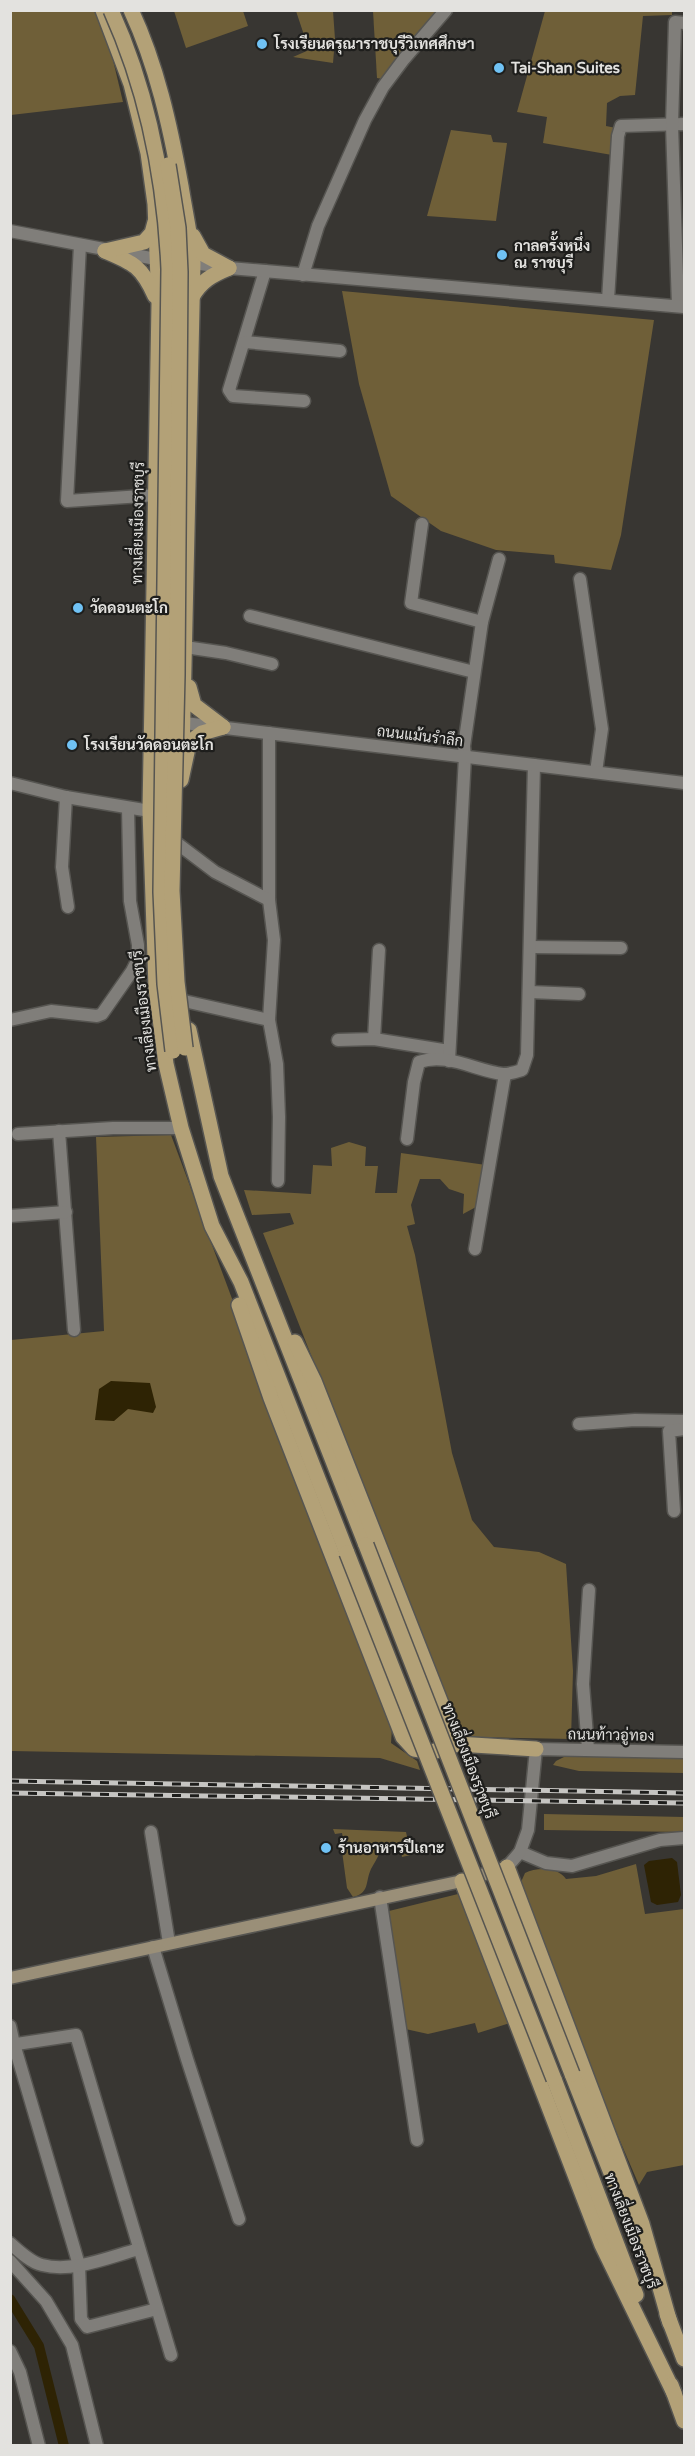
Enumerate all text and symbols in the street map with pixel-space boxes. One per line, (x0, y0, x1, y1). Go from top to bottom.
place label: โรงเรียนดรุณาราชบุรีวิเทศศึกษา (273, 33, 475, 55)
marker: โรงเรียนดรุณาราชบุรีวิเทศศึกษา (255, 37, 269, 51)
place label: Tai-Shan Suites (510, 59, 620, 77)
marker: Tai-Shan Suites (492, 61, 506, 75)
place label: กาลครั้งหนึ่ง ณ ราชบุรี (514, 231, 590, 274)
marker: กาลครั้งหนึ่ง ณ ราชบุรี (495, 248, 509, 262)
street label: ทางเลี่ยงเมืองราชบุรี (122, 461, 150, 585)
place label: วัดดอนตะโก (90, 597, 168, 617)
marker: วัดดอนตะโก (71, 601, 85, 615)
street label: ถนนแม้นรำลึก (376, 721, 464, 750)
place label: โรงเรียนวัดดอนตะโก (83, 734, 214, 754)
marker: โรงเรียนวัดดอนตะโก (65, 738, 79, 752)
street label: ทางเลี่ยงเมืองราชบุรี (122, 949, 162, 1074)
street label: ทางเลี่ยงเมืองราชบุรี (437, 1698, 505, 1822)
street label: ถนนท้าวอู่ทอง (567, 1724, 655, 1746)
place label: ร้านอาหารปีเถาะ (338, 1837, 444, 1857)
marker: ร้านอาหารปีเถาะ (319, 1841, 333, 1855)
street label: ทางเลี่ยงเมืองราชบุรี (599, 2168, 667, 2292)

